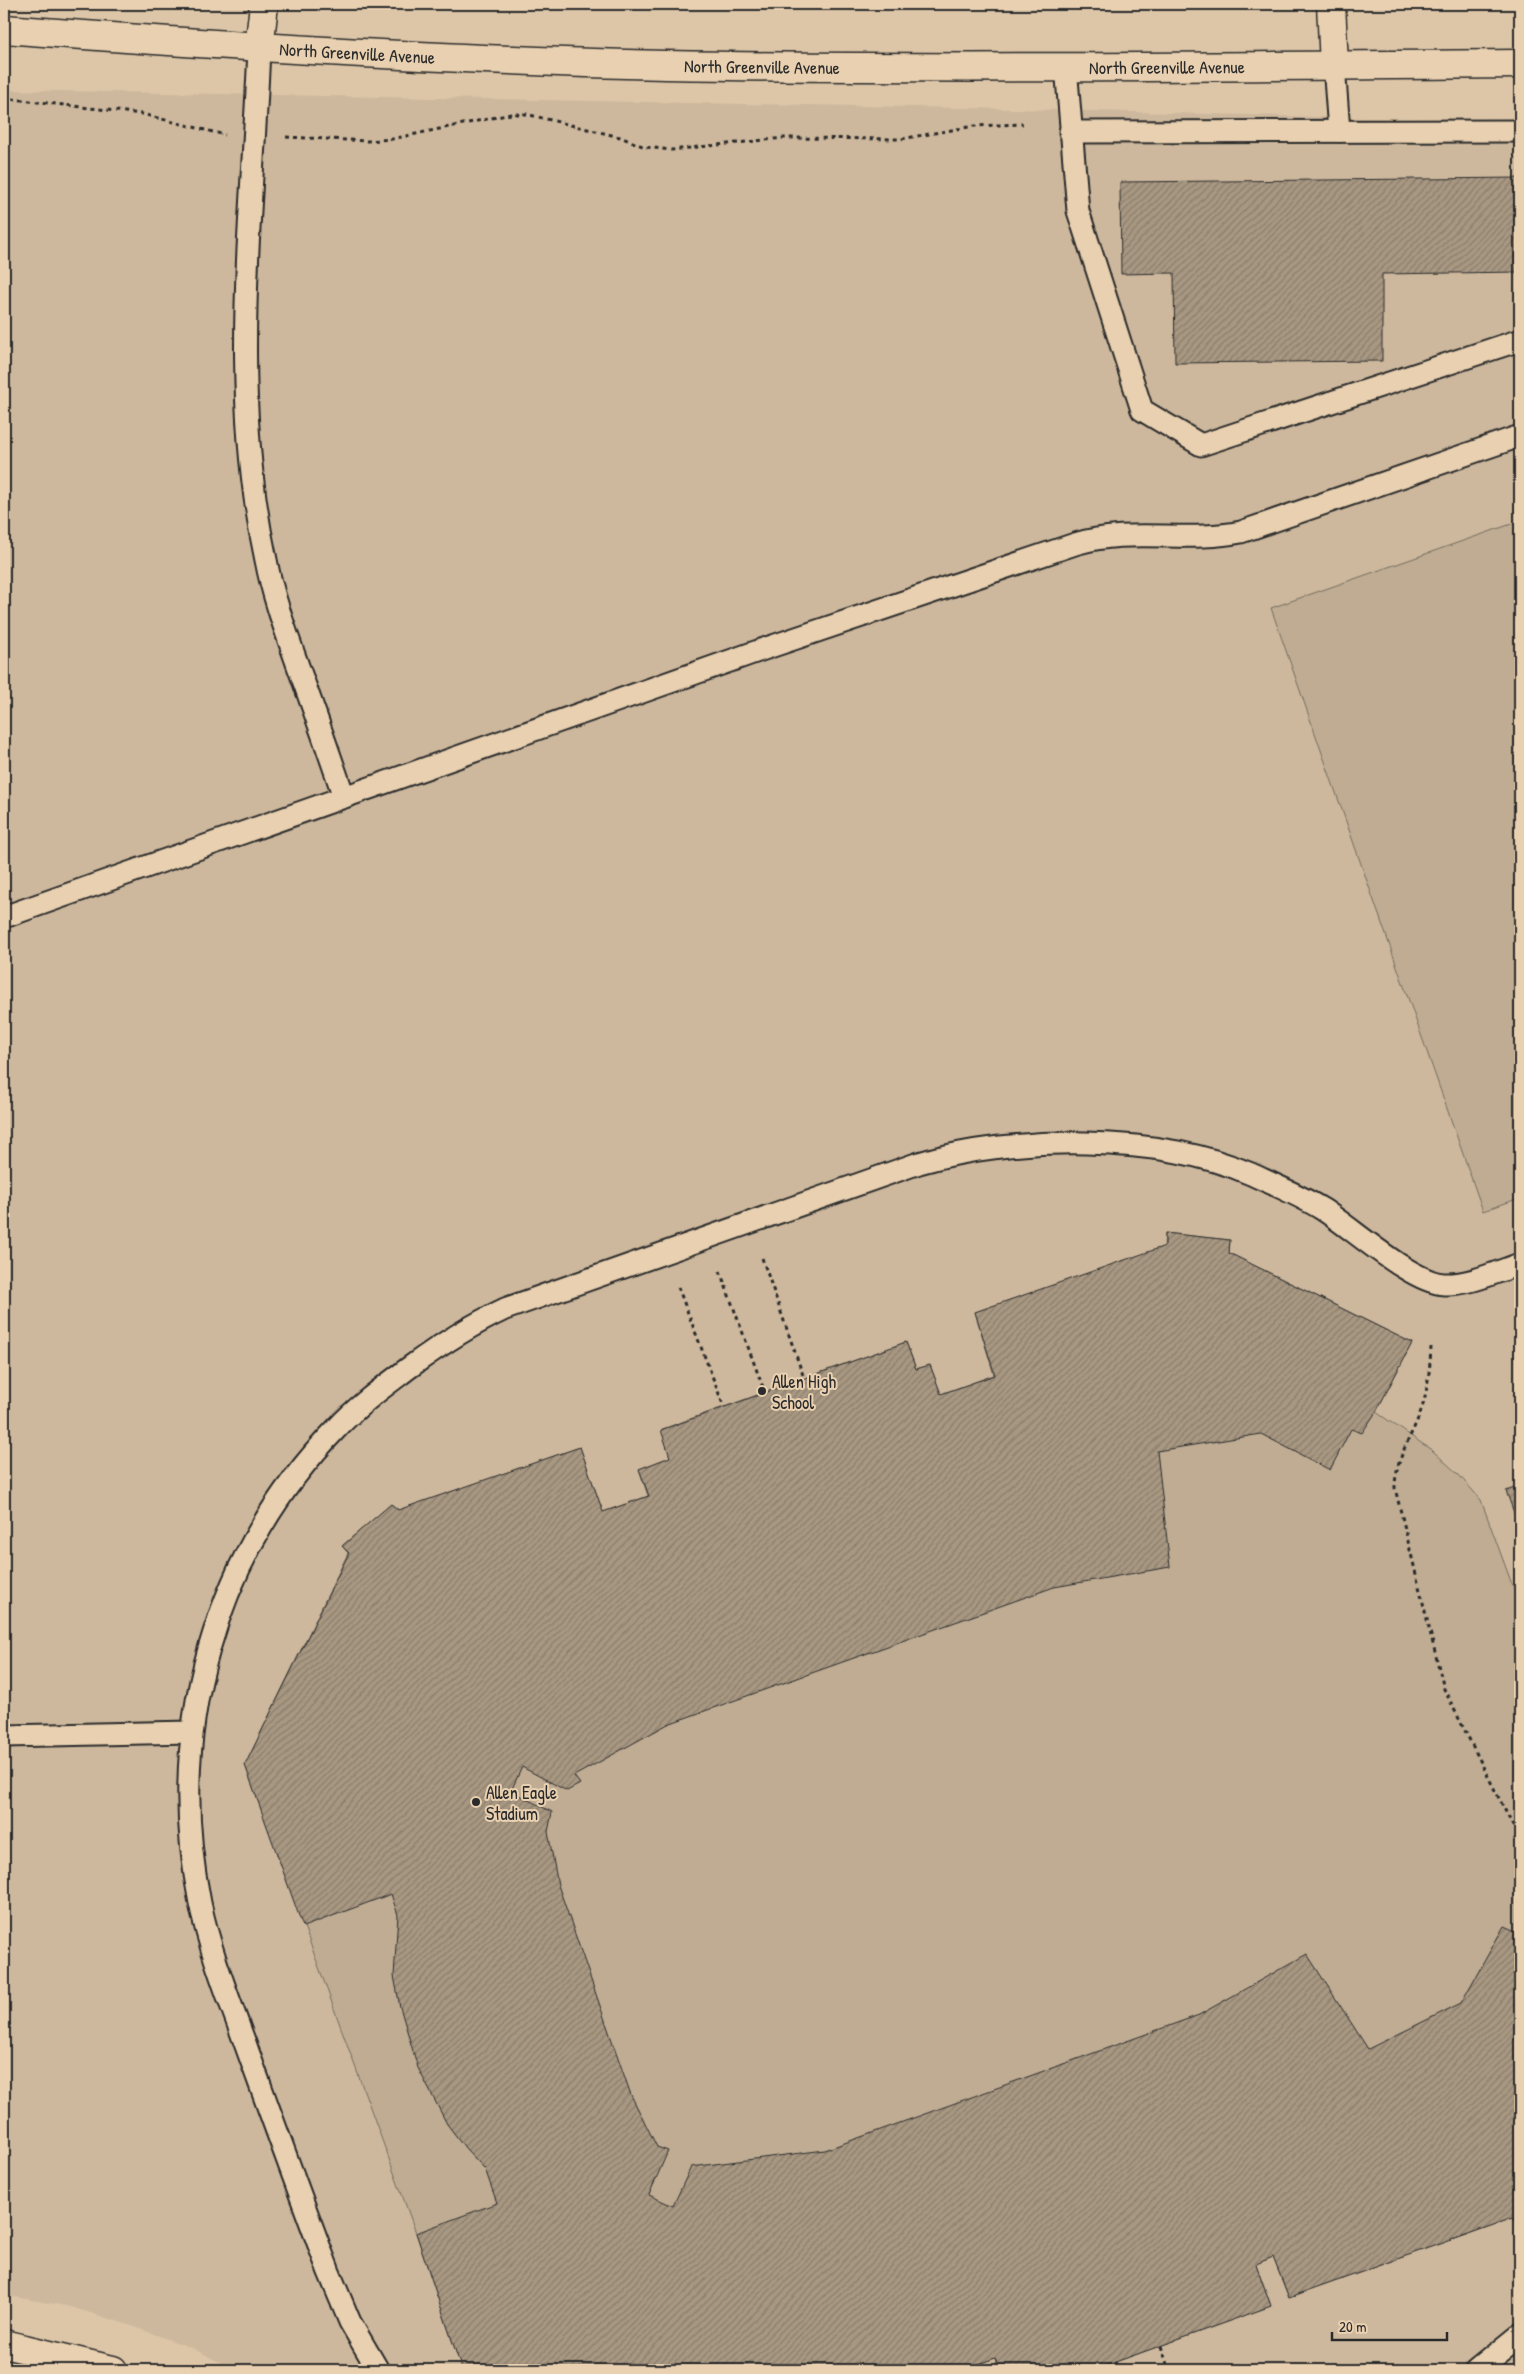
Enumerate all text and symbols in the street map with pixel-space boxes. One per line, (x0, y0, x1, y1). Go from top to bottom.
street label: North Greenville Avenue (279, 36, 436, 69)
street label: North Greenville Avenue (684, 53, 840, 80)
street label: North Greenville Avenue (1089, 54, 1245, 80)
place label: Allen High School (772, 1369, 836, 1415)
marker: Allen High School (756, 1385, 768, 1397)
place label: Allen Eagle Stadium (486, 1780, 557, 1826)
marker: Allen Eagle Stadium (470, 1796, 482, 1808)
scale bar (1332, 2309, 1446, 2341)
text: 20 m (1339, 2316, 1366, 2337)

